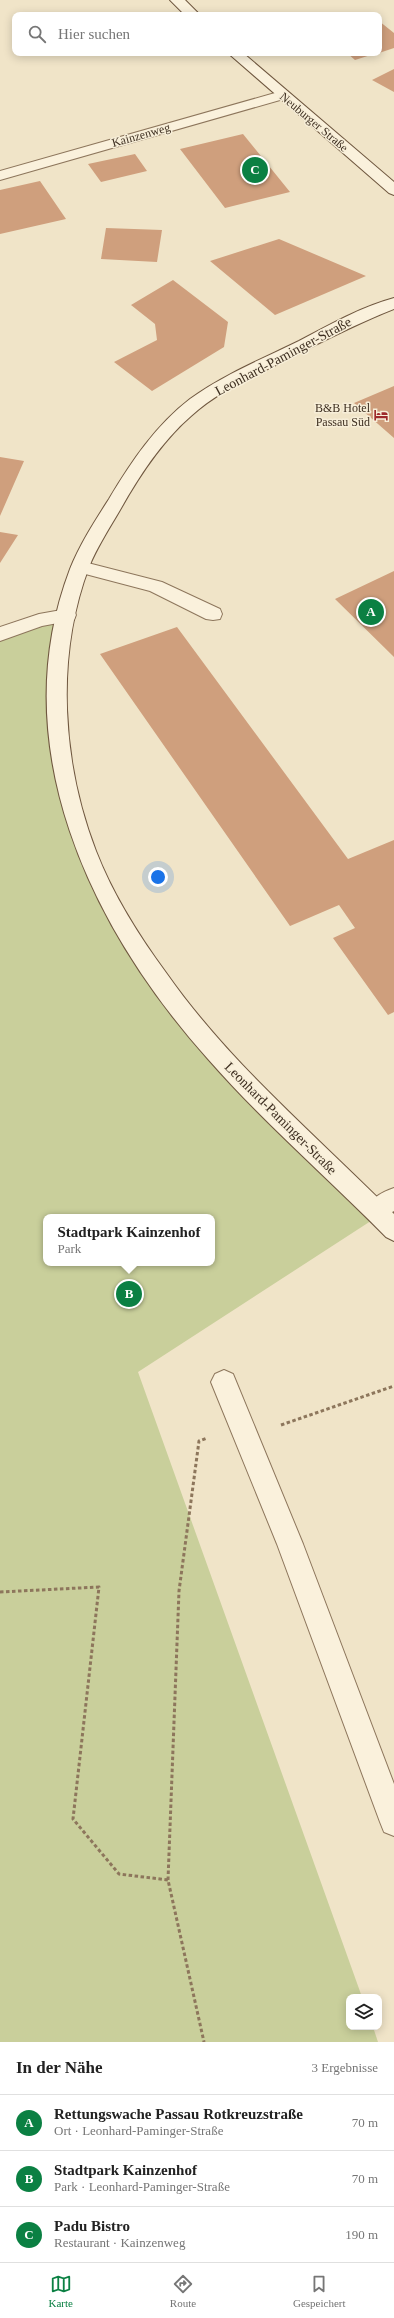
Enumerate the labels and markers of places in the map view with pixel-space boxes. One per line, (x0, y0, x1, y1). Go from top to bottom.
pin: C (242, 155, 268, 185)
place label: B&B Hotel Passau Süd (315, 401, 371, 429)
hotel icon: B&B Hotel Passau Süd (373, 407, 389, 423)
pin: A (358, 597, 384, 627)
pin: B (116, 1279, 142, 1309)

